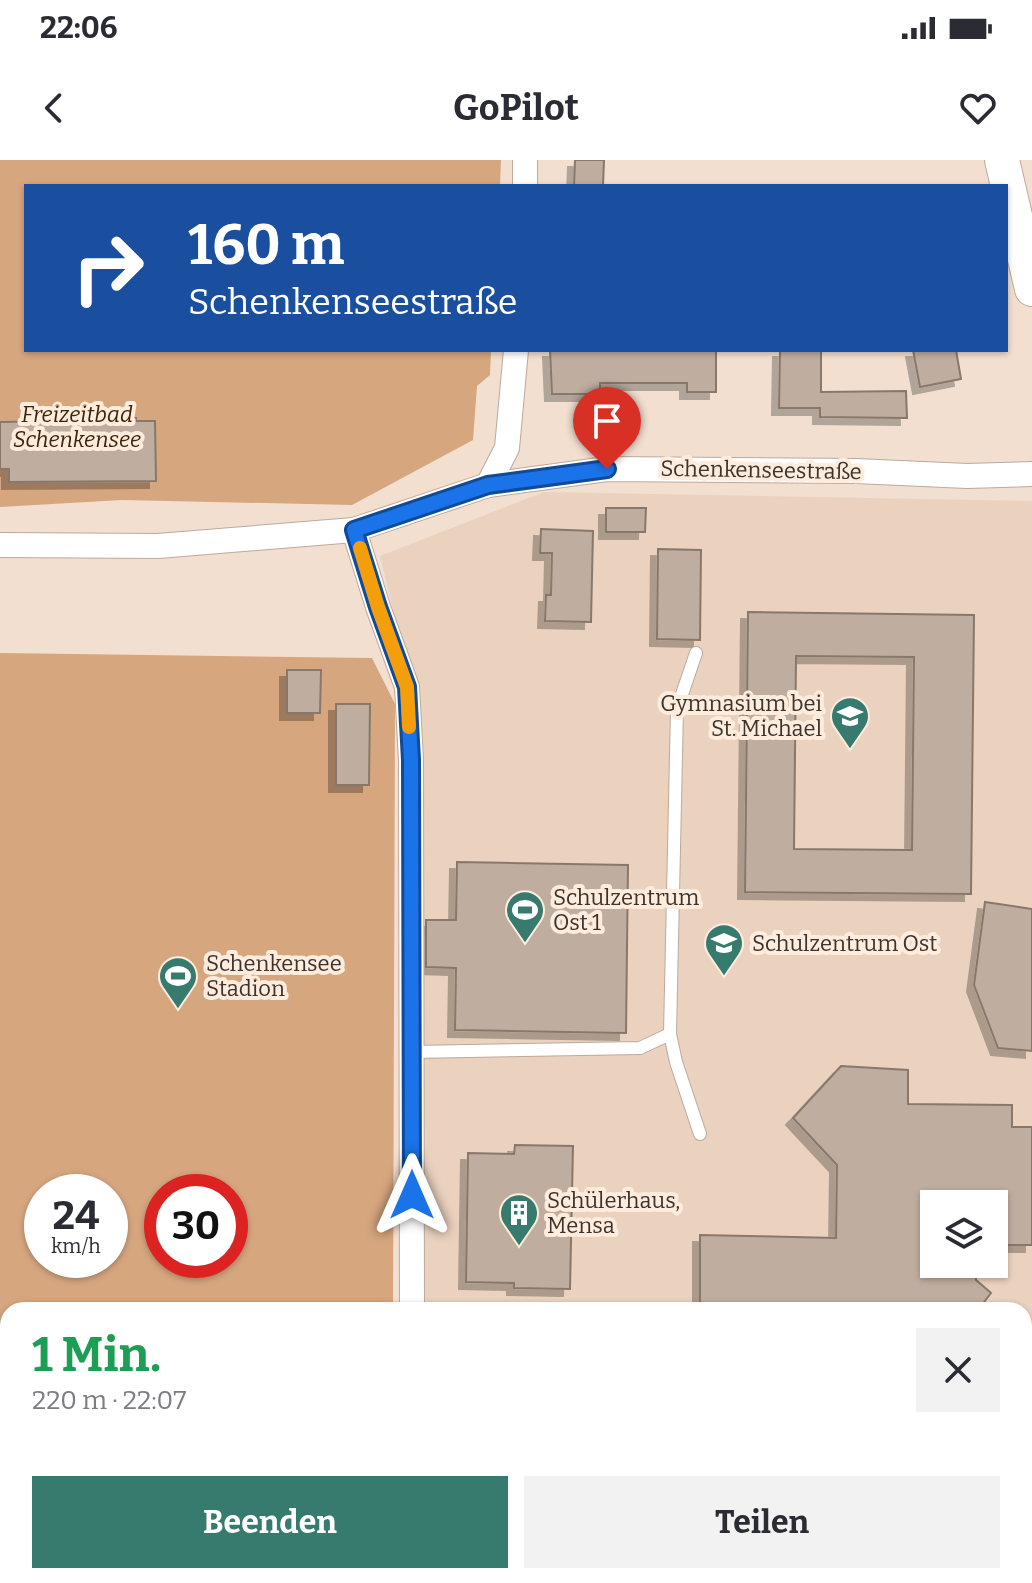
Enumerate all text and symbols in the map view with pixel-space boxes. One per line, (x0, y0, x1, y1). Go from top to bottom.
text: 22:06 (40, 10, 118, 46)
icon: back (32, 86, 76, 130)
text: GoPilot (453, 86, 579, 130)
icon: heart (956, 86, 1000, 130)
text: 160 m (188, 212, 344, 279)
icon: right (56, 216, 160, 320)
text: Schenkenseestraße (188, 280, 518, 324)
pin (573, 387, 641, 469)
icon: arrive (585, 399, 629, 443)
park label: Freizeitbad Schenkensee (13, 401, 141, 453)
street label: Schenkenseestraße (660, 455, 862, 485)
place label: Gymnasium bei St. Michael (660, 690, 822, 742)
school or university icon: Gymnasium bei St. Michael (829, 695, 871, 750)
place label: Schulzentrum Ost 1 (553, 884, 699, 936)
sports icon: Schulzentrum Ost 1 (504, 889, 546, 944)
school or university icon: Schulzentrum Ost (703, 922, 745, 977)
place label: Schulzentrum Ost (752, 930, 937, 957)
place label: Schenkensee Stadion (206, 950, 342, 1002)
sports icon: Schenkensee Stadion (157, 955, 199, 1010)
position arrow (370, 1153, 454, 1237)
speed limit sign: 30 (144, 1174, 248, 1278)
place label: Schülerhaus, Mensa (547, 1187, 680, 1239)
map controls (920, 1190, 1008, 1278)
button: layers (920, 1190, 1008, 1278)
text: 24 (53, 1192, 99, 1240)
building icon: Schülerhaus, Mensa (498, 1192, 540, 1247)
text: km/h (51, 1234, 101, 1258)
text: 1 Min. (32, 1326, 161, 1384)
button: close (916, 1328, 1000, 1412)
text: 220 m · 22:07 (32, 1385, 186, 1416)
button: Beenden (32, 1476, 508, 1568)
button: Teilen (524, 1476, 1000, 1568)

